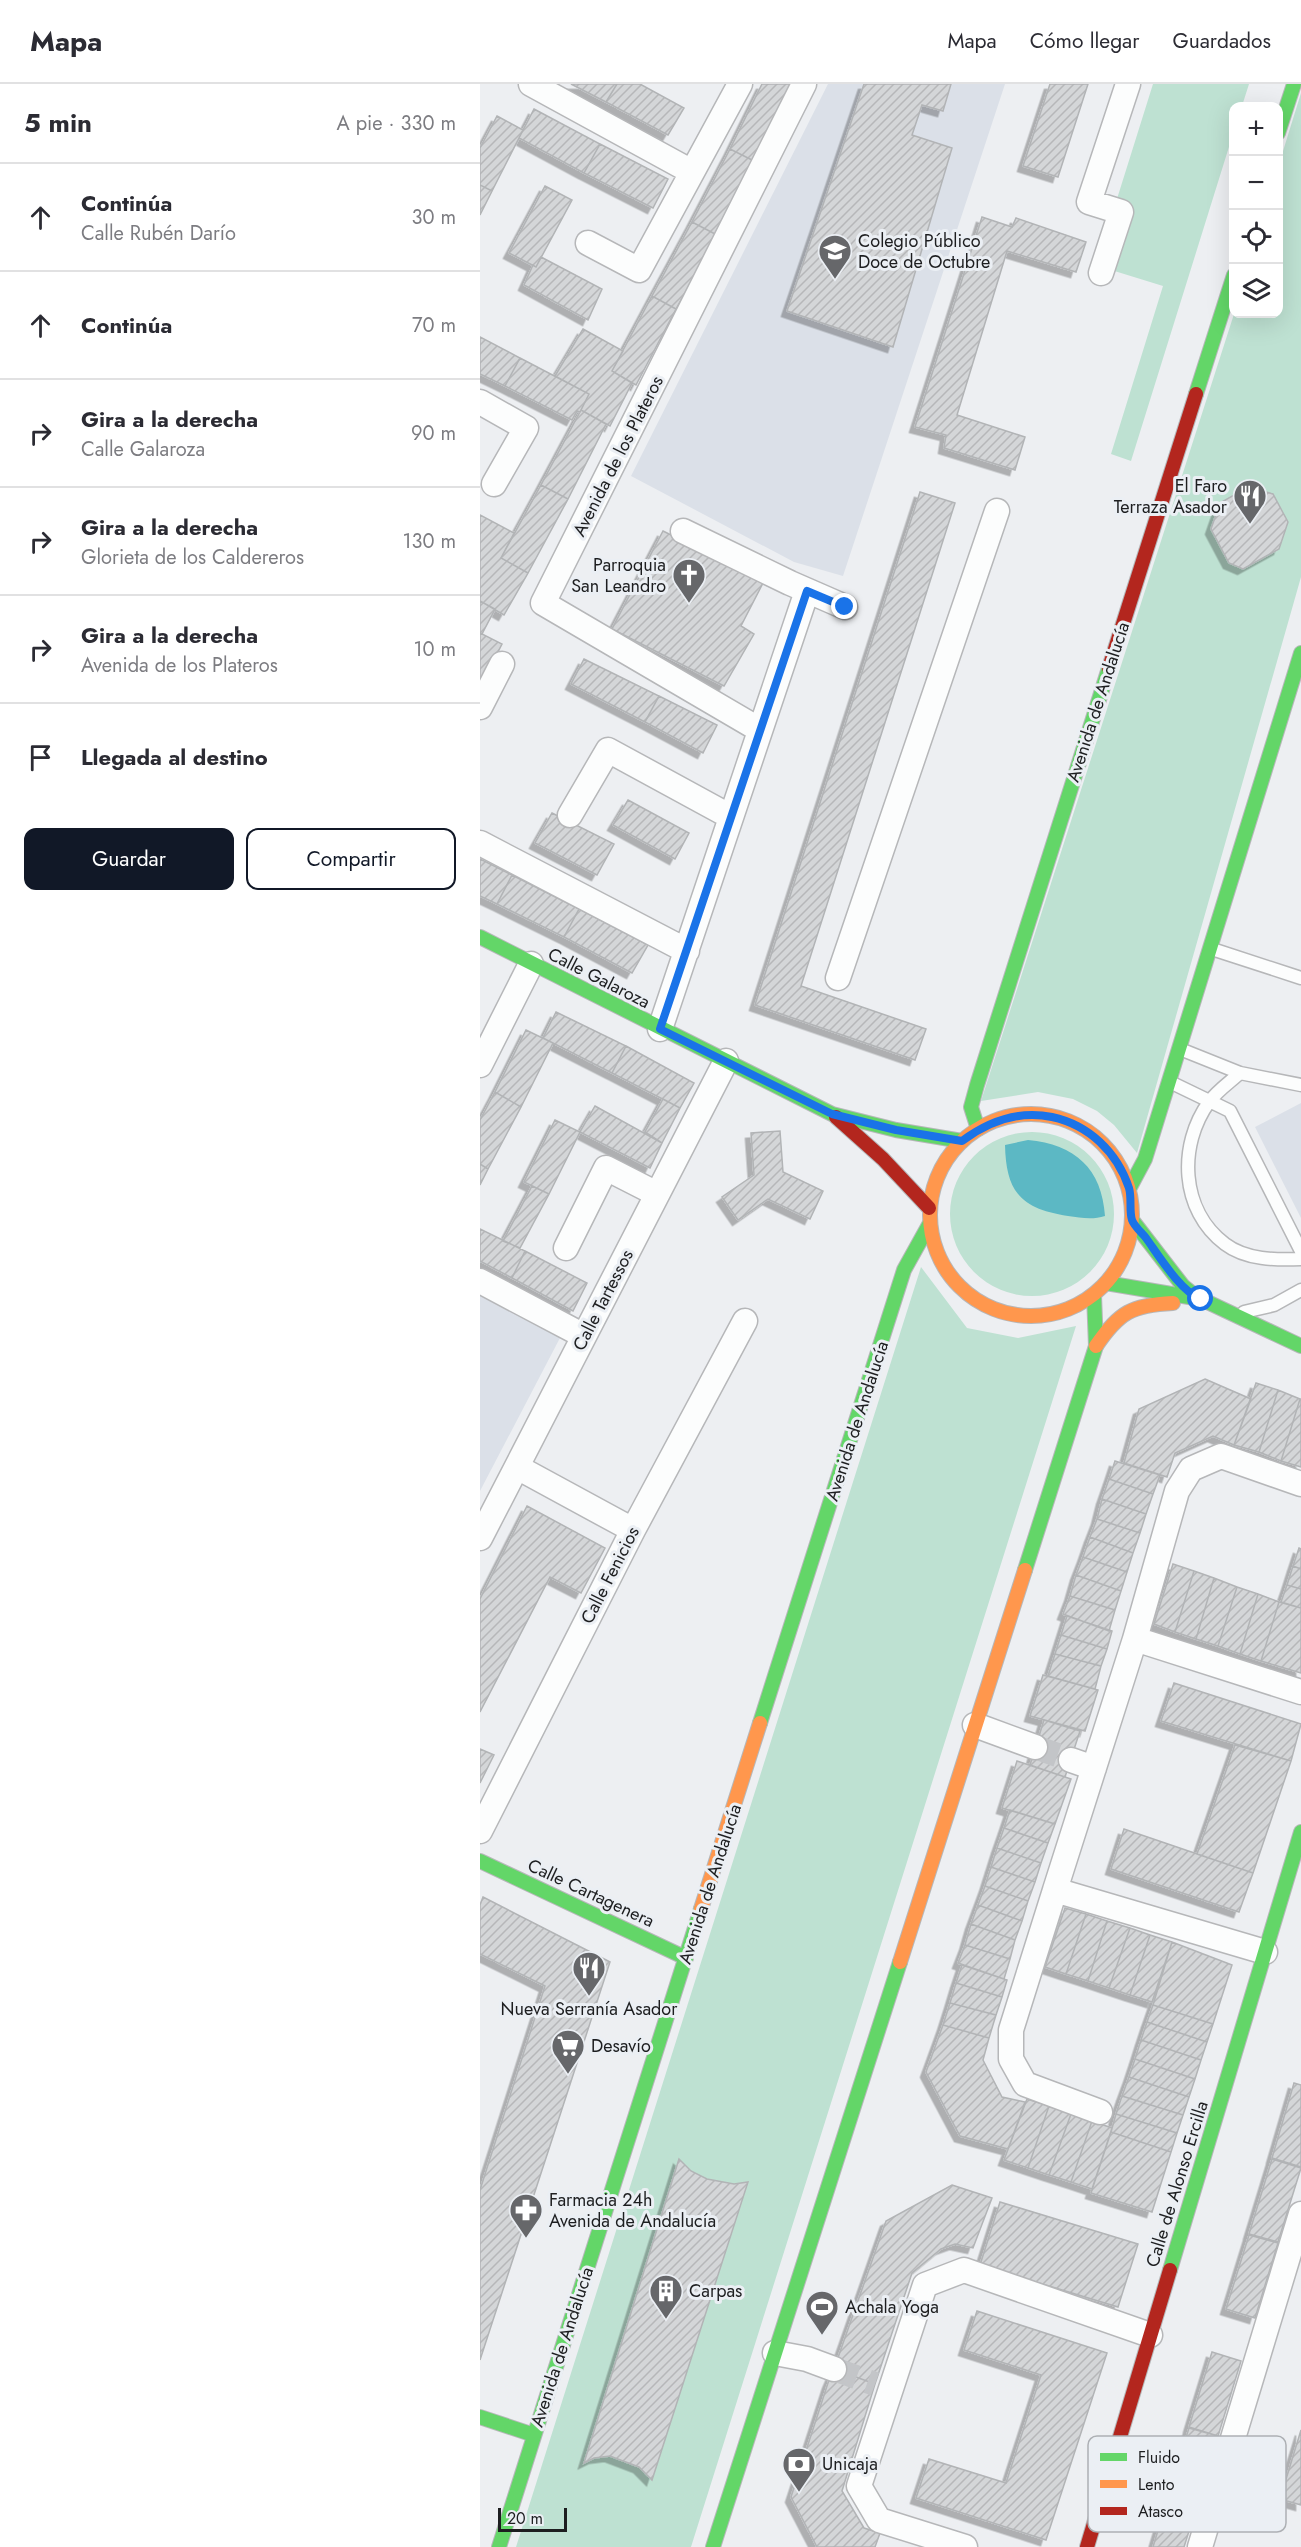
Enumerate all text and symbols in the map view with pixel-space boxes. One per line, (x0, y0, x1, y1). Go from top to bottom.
text: Mapa (30, 21, 102, 62)
text: Mapa (947, 26, 997, 56)
text: Cómo llegar (1030, 26, 1139, 56)
text: Guardados (1172, 26, 1271, 56)
map controls (1229, 102, 1283, 318)
button: + (1229, 102, 1283, 156)
text: 5 min (24, 104, 92, 142)
text: A pie · 330 m (336, 109, 456, 138)
button: − (1229, 156, 1283, 210)
text: Continúa (81, 187, 172, 219)
icon: ahead (24, 201, 57, 234)
text: 30 m (411, 203, 456, 232)
button: locate (1229, 210, 1283, 264)
text: Calle Rubén Darío (81, 219, 236, 248)
place label: Colegio Público Doce de Octubre (858, 228, 990, 275)
school or university icon: Colegio Público Doce de Octubre (817, 233, 853, 280)
button: layers (1229, 264, 1283, 318)
icon: ahead (24, 309, 57, 342)
text: Continúa (81, 309, 172, 341)
text: 70 m (412, 311, 456, 340)
street label: Avenida de los Plateros (566, 371, 670, 541)
text: Gira a la derecha (81, 403, 258, 435)
icon: right (24, 417, 57, 450)
text: 90 m (411, 419, 456, 448)
text: Calle Galaroza (81, 435, 205, 464)
place label: El Faro Terraza Asador (1114, 473, 1228, 520)
restaurant icon: El Faro Terraza Asador (1232, 478, 1268, 525)
text: Gira a la derecha (81, 511, 258, 543)
icon: right (24, 525, 57, 558)
text: 130 m (402, 527, 456, 556)
text: Glorieta de los Caldereros (81, 543, 304, 572)
place label: Parroquia San Leandro (571, 552, 666, 599)
church icon: Parroquia San Leandro (671, 557, 707, 604)
route end (831, 593, 857, 619)
text: Gira a la derecha (81, 619, 258, 651)
street label: Avenida de Andalucía (1060, 619, 1136, 785)
icon: right (24, 633, 57, 666)
text: 10 m (413, 635, 456, 664)
text: Avenida de los Plateros (81, 651, 278, 680)
icon: arrive (24, 741, 57, 774)
text: Llegada al destino (81, 741, 268, 773)
button: Guardar (24, 828, 234, 890)
button: Compartir (246, 828, 456, 890)
street label: Calle Galaroza (543, 941, 655, 1015)
street label: Calle Tartessos (566, 1245, 640, 1355)
route start (1187, 1285, 1213, 1311)
street label: Avenida de Andalucía (819, 1338, 895, 1504)
street label: Calle Fenicios (574, 1522, 646, 1628)
street label: Avenida de Andalucía (672, 1801, 748, 1967)
street label: Calle Cartagenera (523, 1852, 659, 1934)
restaurant icon: Nueva Serranía Asador (571, 1950, 607, 1997)
place label: Nueva Serranía Asador (501, 1996, 678, 2022)
supermarket icon: Desavío (550, 2028, 586, 2075)
place label: Desavío (591, 2033, 651, 2059)
street label: Calle de Alonso Ercilla (1139, 2098, 1215, 2270)
place label: Farmacia 24h Avenida de Andalucía (549, 2187, 716, 2234)
pharmacy icon: Farmacia 24h Avenida de Andalucía (508, 2192, 544, 2239)
street label: Avenida de Andalucía (524, 2264, 600, 2430)
building icon: Carpas (648, 2273, 684, 2320)
place label: Carpas (689, 2278, 742, 2304)
sports icon: Achala Yoga (804, 2289, 840, 2336)
place label: Achala Yoga (845, 2294, 939, 2320)
legend (1088, 2436, 1286, 2532)
bank icon: Unicaja (781, 2446, 817, 2493)
text: Fluido (1138, 2446, 1180, 2469)
place label: Unicaja (822, 2451, 878, 2477)
text: Lento (1138, 2473, 1175, 2496)
text: Atasco (1138, 2500, 1183, 2523)
scale bar (498, 2505, 567, 2532)
text: 20 m (507, 2507, 543, 2530)

